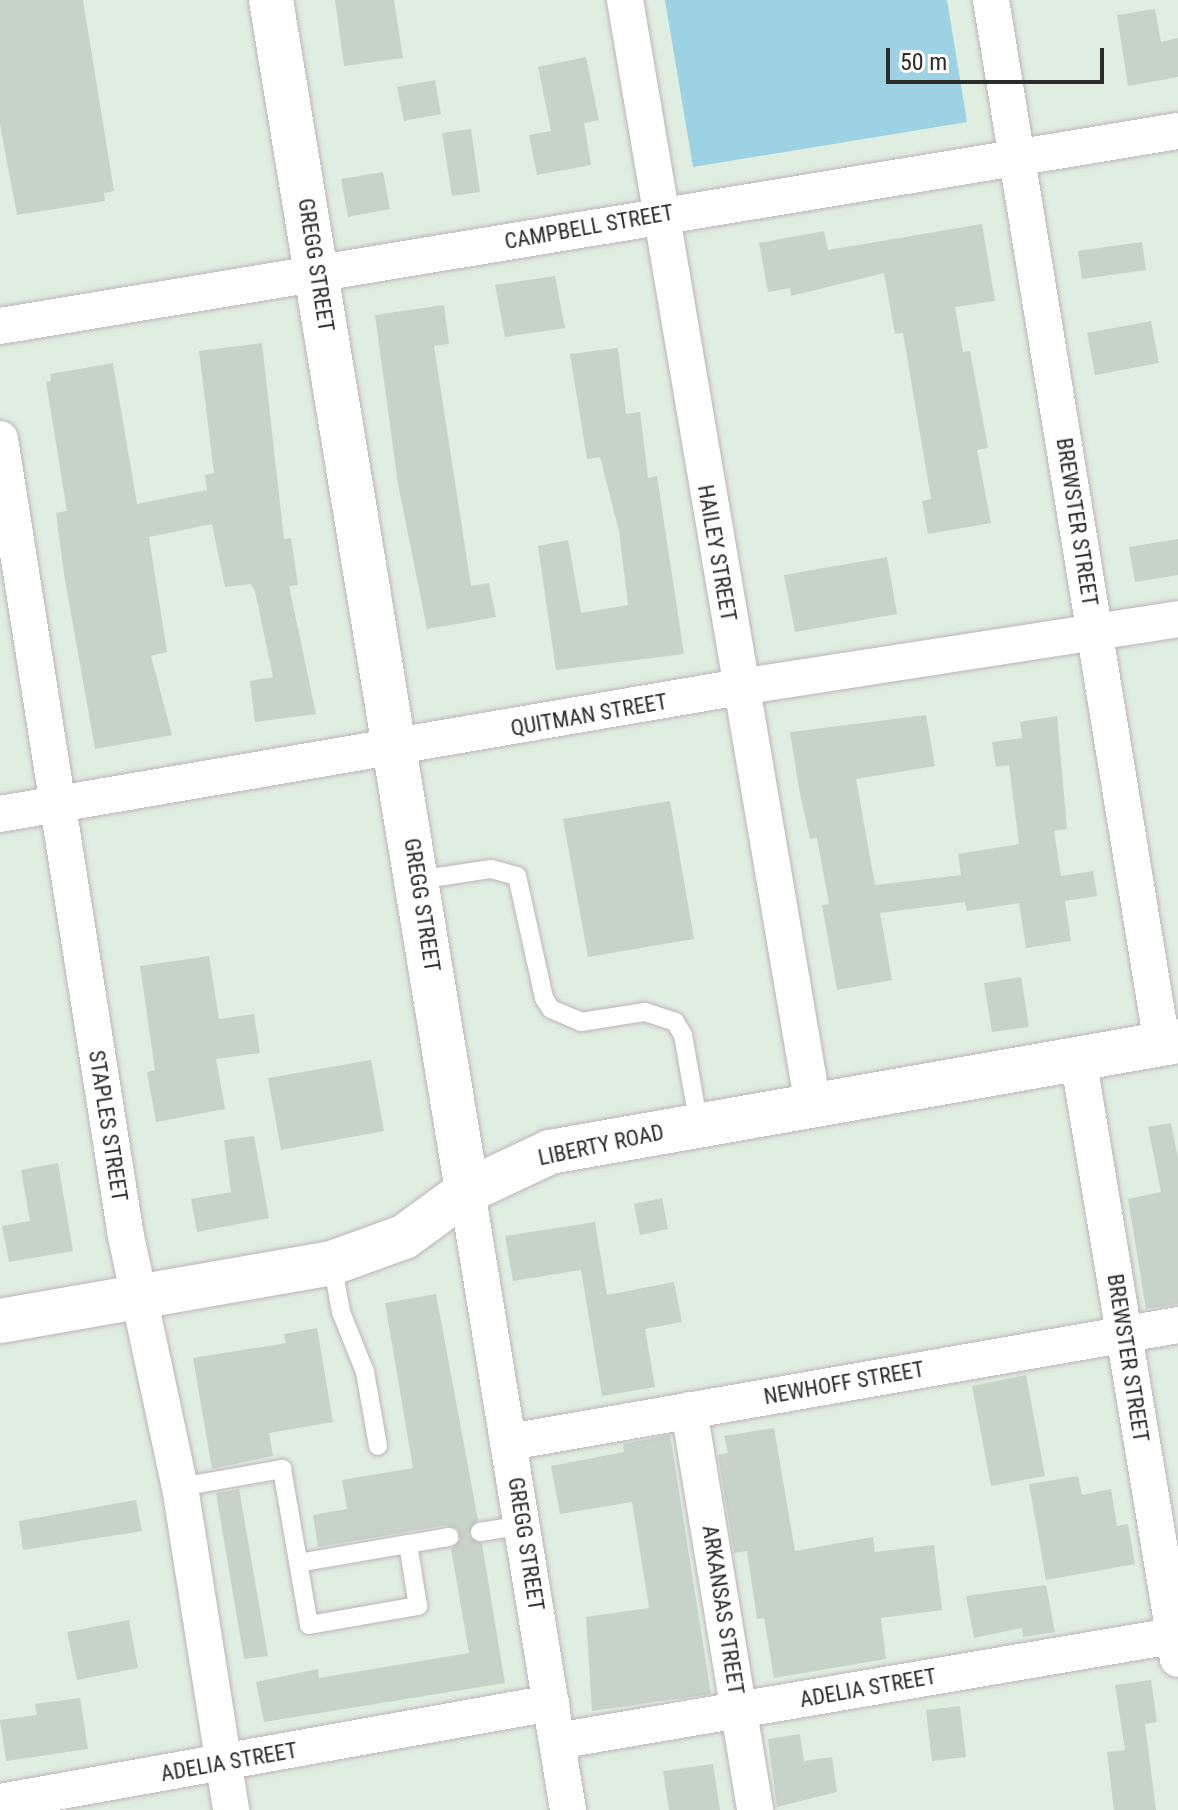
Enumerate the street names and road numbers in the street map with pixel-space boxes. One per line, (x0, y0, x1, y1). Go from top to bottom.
street label: GREGG STREET (292, 196, 340, 334)
street label: CAMPBELL STREET (503, 199, 675, 255)
street label: BREWSTER STREET (1051, 436, 1103, 608)
street label: HAILEY STREET (692, 483, 742, 623)
street label: QUITMAN STREET (509, 688, 669, 742)
street label: GREGG STREET (398, 836, 446, 974)
street label: STAPLES STREET (83, 1048, 133, 1204)
street label: LIBERTY ROAD (536, 1119, 666, 1171)
street label: BREWSTER STREET (1102, 1272, 1154, 1444)
street label: NEWHOFF STREET (762, 1356, 926, 1410)
street label: GREGG STREET (502, 1475, 550, 1613)
street label: ARKANSAS STREET (697, 1523, 749, 1697)
street label: ADELIA STREET (798, 1663, 938, 1713)
street label: ADELIA STREET (159, 1737, 299, 1787)

